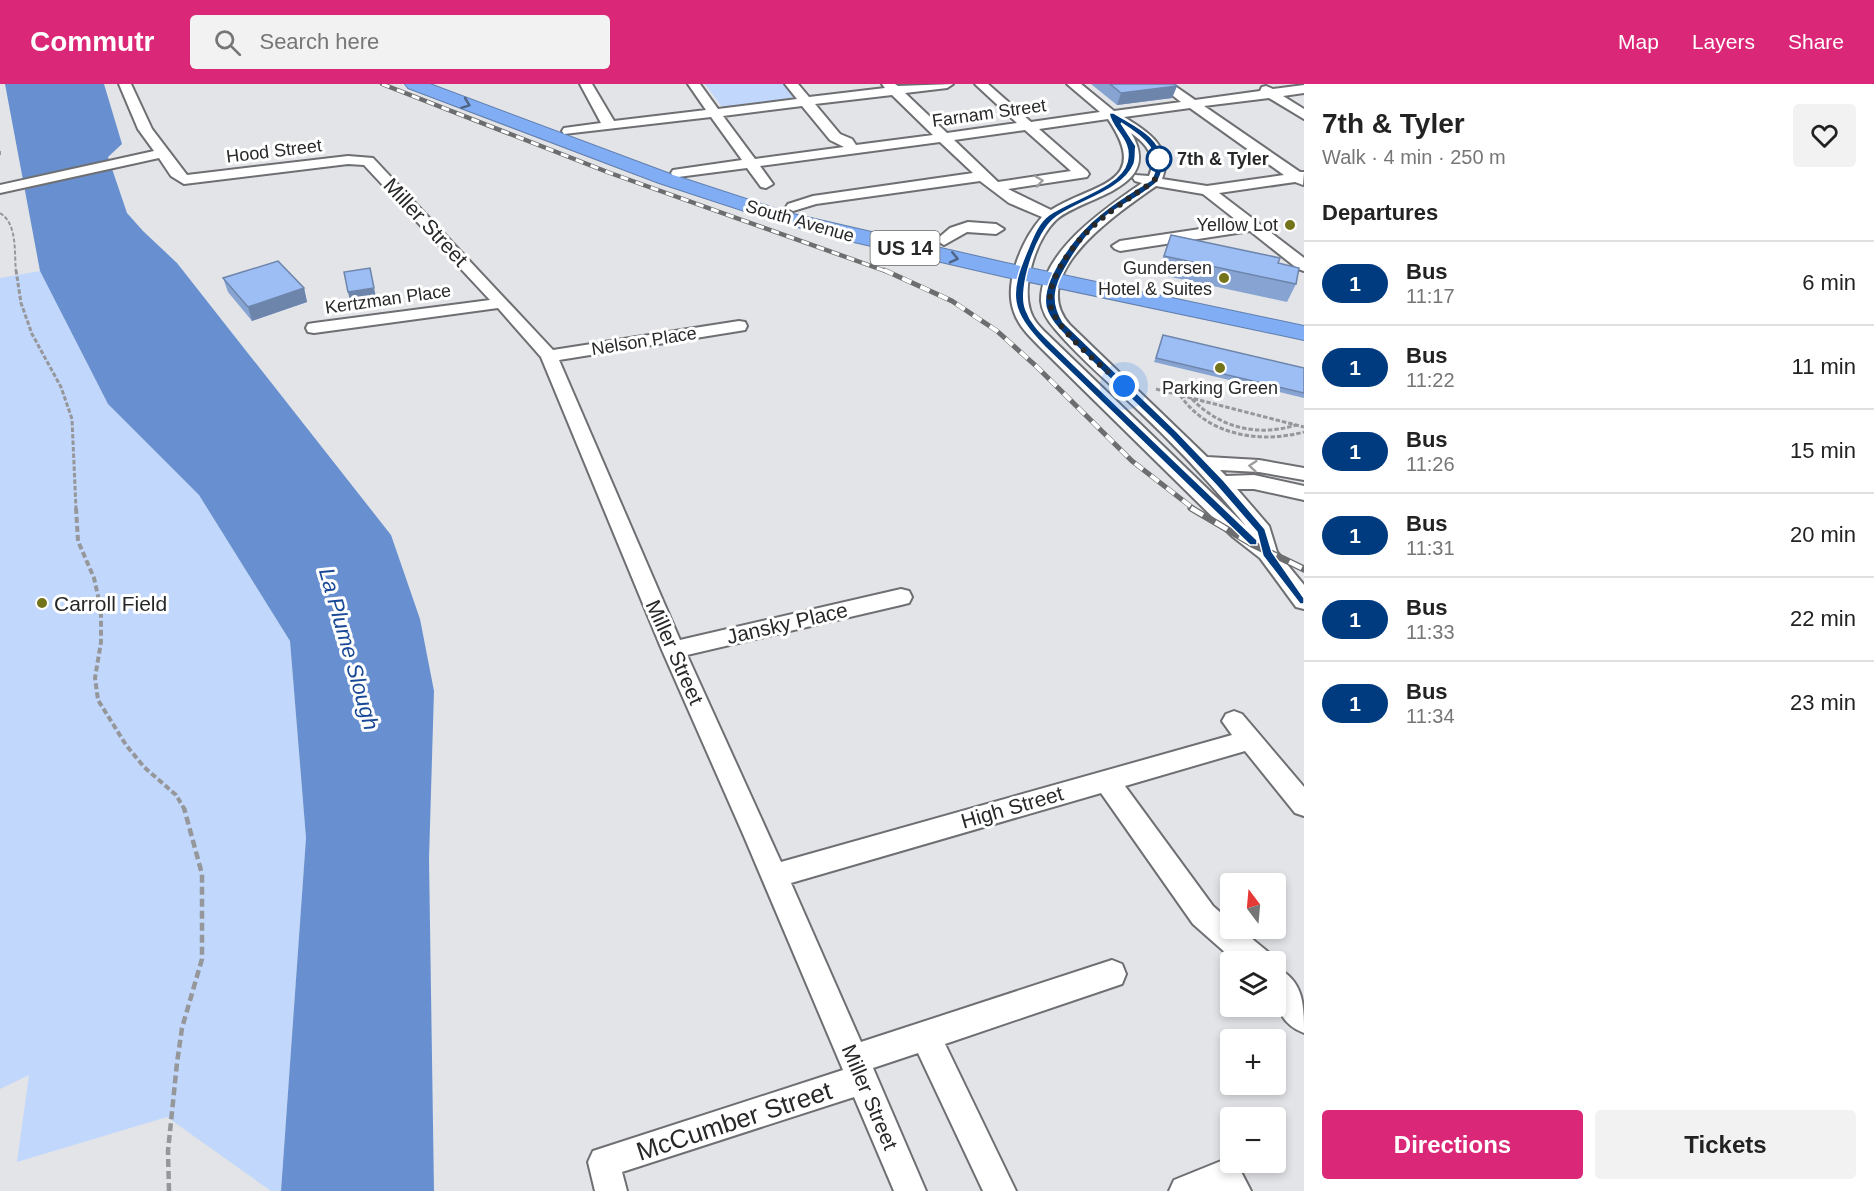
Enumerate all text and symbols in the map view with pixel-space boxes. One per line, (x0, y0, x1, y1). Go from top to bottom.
search box (190, 15, 610, 69)
text: Commutr (30, 26, 154, 57)
icon: search (211, 26, 244, 59)
text: Search here (259, 29, 379, 54)
text: Map (1618, 30, 1659, 53)
text: Layers (1692, 30, 1755, 53)
text: Share (1788, 30, 1844, 53)
street label: Farnam Street (931, 95, 1047, 131)
one-way arrow (460, 96, 471, 109)
button: heart (1793, 104, 1856, 167)
text: 7th & Tyler (1322, 108, 1465, 139)
street label: Hood Street (225, 135, 323, 167)
marker: 7th & Tyler (1146, 146, 1172, 172)
text: Walk · 4 min · 250 m (1322, 146, 1506, 168)
place label: 7th & Tyler (1177, 149, 1269, 169)
street label: Miller Street (379, 173, 473, 271)
one-way arrow (1034, 175, 1044, 187)
street label: South Avenue (744, 196, 856, 246)
text: Departures (1322, 200, 1438, 225)
place label: Yellow Lot (1197, 215, 1278, 235)
marker: Yellow Lot (1283, 218, 1297, 232)
road number: US 14 (870, 231, 940, 265)
one-way arrow (949, 251, 959, 264)
place label: Gundersen Hotel & Suites (1098, 258, 1212, 299)
text: Bus (1406, 259, 1448, 284)
text: 6 min (1802, 270, 1856, 295)
marker: Gundersen Hotel & Suites (1217, 271, 1231, 285)
text: 1 (1349, 272, 1361, 295)
street label: Kertzman Place (324, 280, 452, 318)
text: 11:17 (1406, 285, 1455, 307)
street label: Nelson Place (590, 323, 698, 359)
text: Bus (1406, 343, 1448, 368)
text: 11 min (1792, 354, 1856, 379)
text: 1 (1349, 356, 1361, 379)
marker: Parking Green (1213, 361, 1227, 375)
text: 11:22 (1406, 369, 1455, 391)
your location (1109, 371, 1139, 401)
place label: Parking Green (1162, 378, 1278, 398)
text: Bus (1406, 427, 1448, 452)
text: 15 min (1790, 438, 1856, 463)
text: 1 (1349, 440, 1361, 463)
text: 11:26 (1406, 453, 1455, 475)
one-way arrow (1249, 460, 1258, 473)
text: Bus (1406, 511, 1448, 536)
text: 20 min (1790, 522, 1856, 547)
text: 1 (1349, 524, 1361, 547)
text: 11:31 (1406, 537, 1455, 559)
water label: La Plume Slough (314, 565, 384, 733)
place label: Carroll Field (54, 592, 167, 615)
text: Bus (1406, 595, 1448, 620)
marker: Carroll Field (35, 596, 49, 610)
street label: Miller Street (642, 596, 708, 708)
street label: Jansky Place (724, 598, 850, 648)
text: 22 min (1790, 606, 1856, 631)
text: 1 (1349, 608, 1361, 631)
text: 11:33 (1406, 621, 1455, 643)
text: Bus (1406, 679, 1448, 704)
text: 23 min (1790, 690, 1856, 715)
text: 1 (1349, 692, 1361, 715)
text: 11:34 (1406, 705, 1455, 727)
street label: High Street (958, 781, 1066, 833)
north arrow (1220, 873, 1286, 939)
map controls (1220, 873, 1286, 1173)
button: layers (1220, 951, 1286, 1017)
button: + (1220, 1029, 1286, 1095)
street label: Miller Street (838, 1041, 903, 1153)
street label: McCumber Street (632, 1075, 836, 1167)
button: − (1220, 1107, 1286, 1173)
button: Directions (1322, 1110, 1583, 1179)
button: Tickets (1595, 1110, 1856, 1179)

